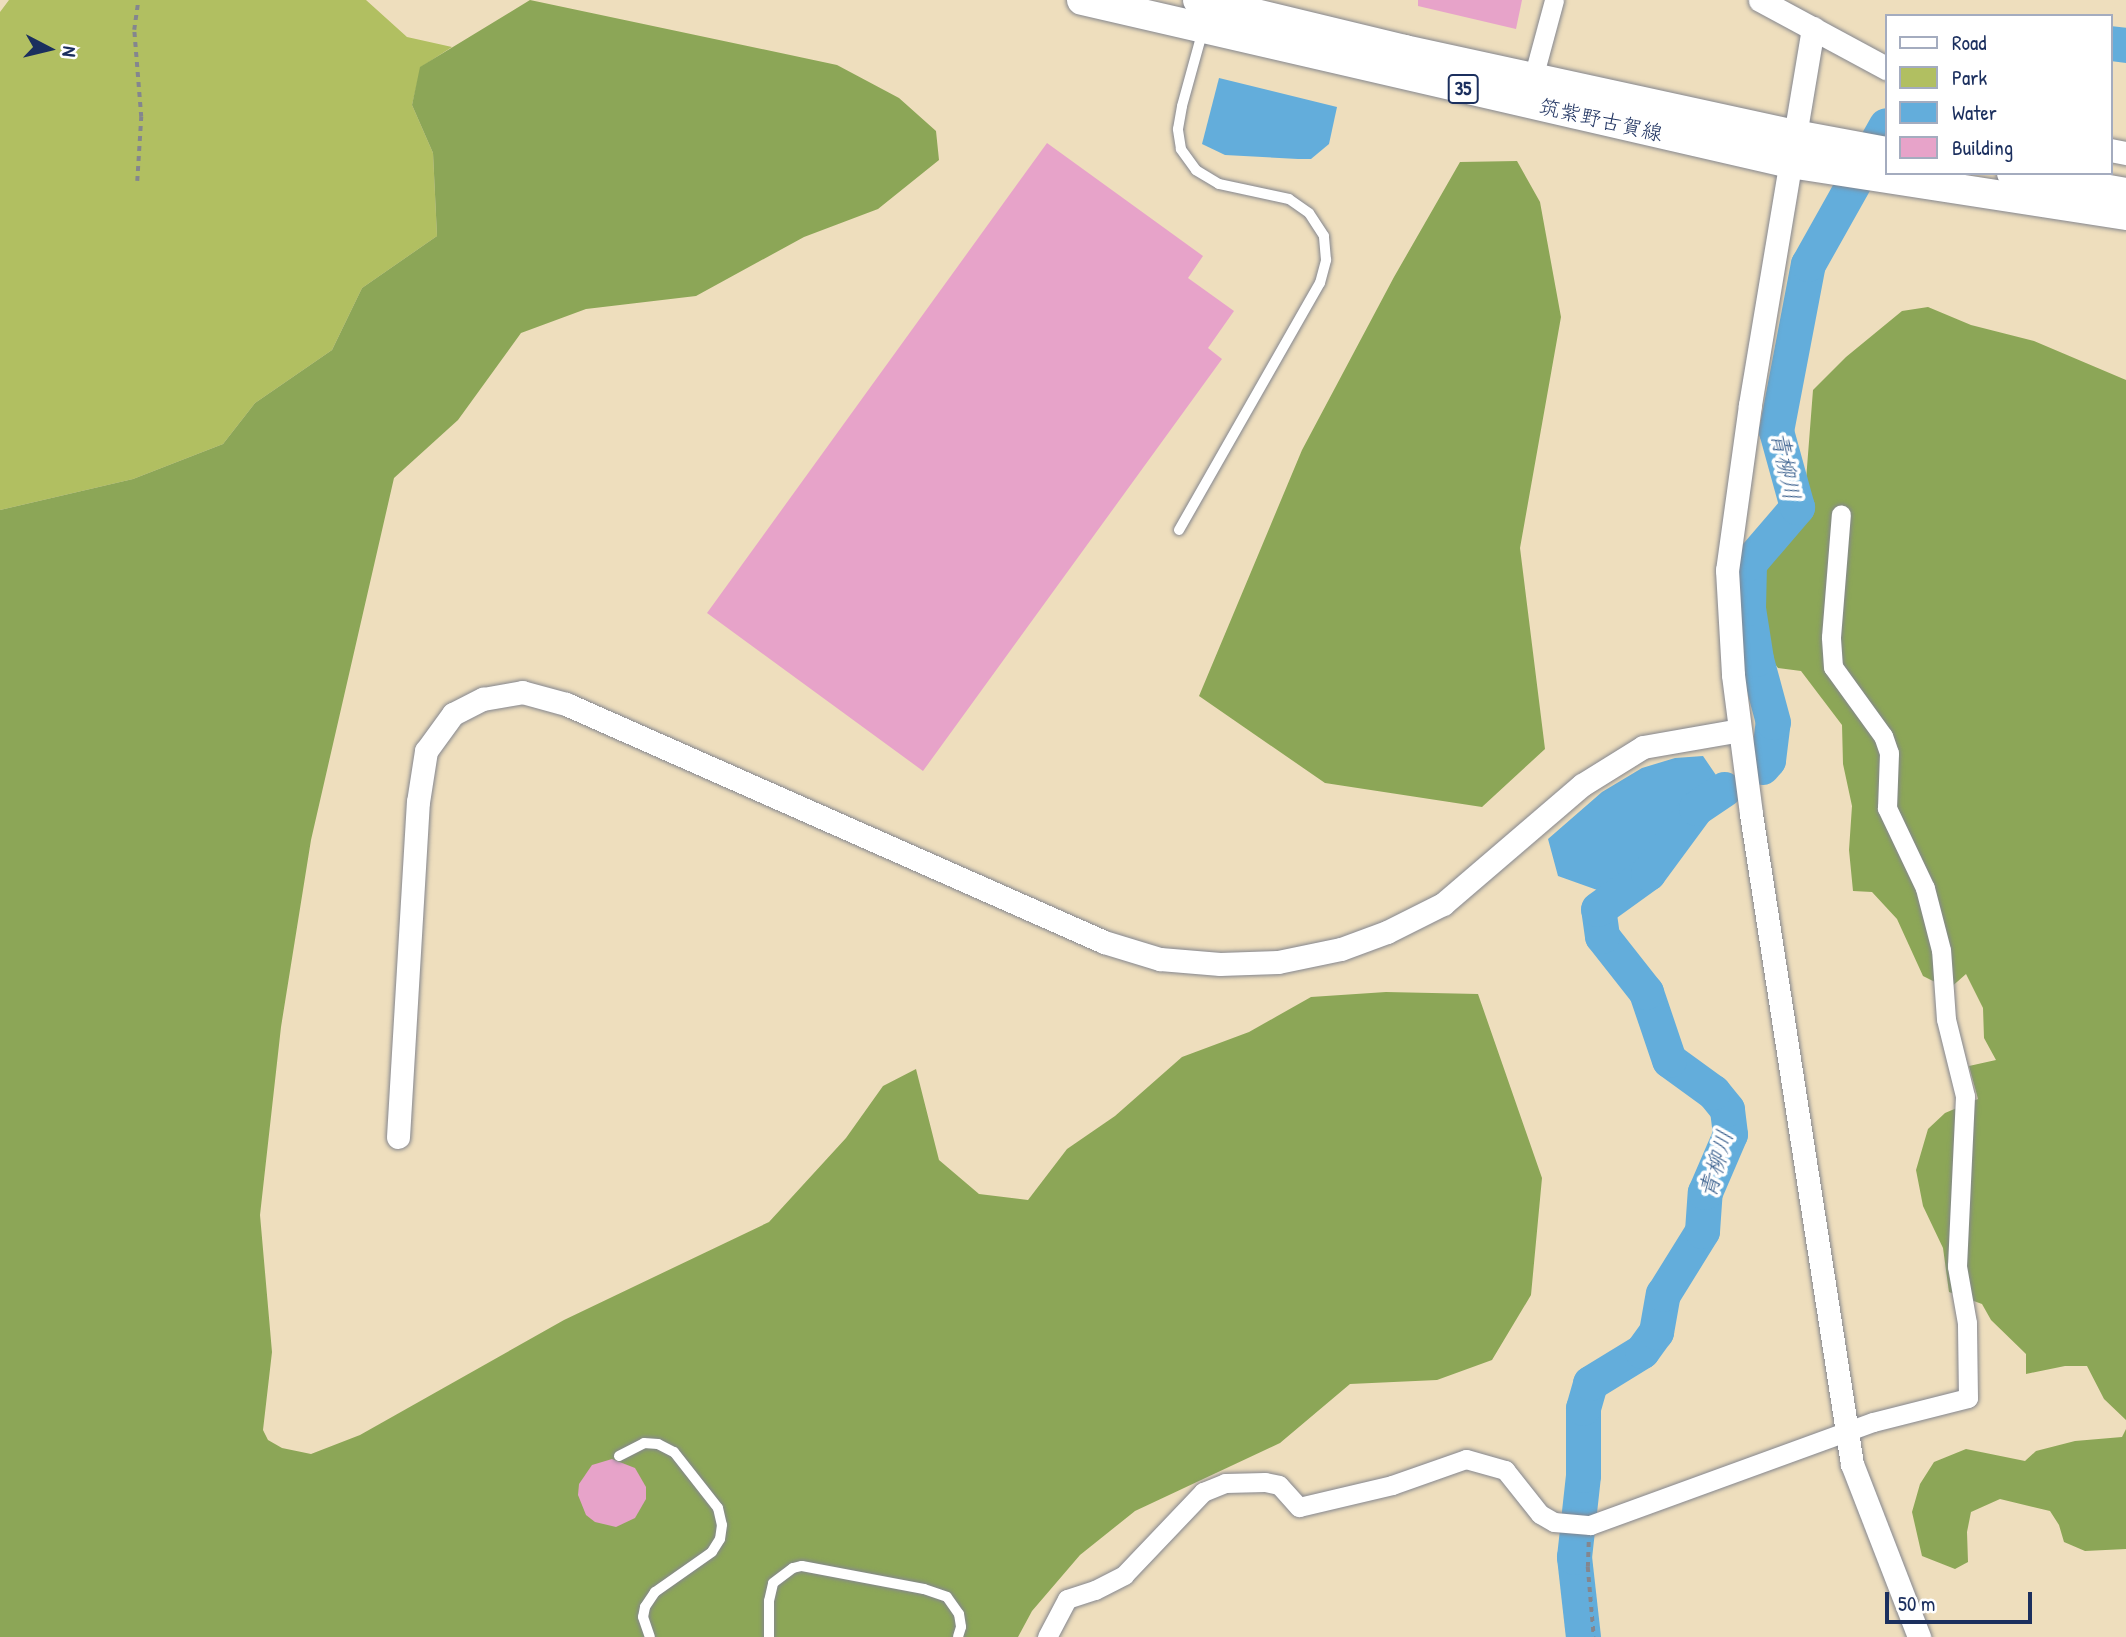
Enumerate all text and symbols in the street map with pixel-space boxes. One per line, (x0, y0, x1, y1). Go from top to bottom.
north arrow (14, 14, 84, 84)
legend (1884, 14, 2112, 175)
text: Road (1952, 28, 1986, 57)
text: N (56, 45, 83, 58)
text: Park (1952, 63, 1987, 92)
road number: 35 (1447, 74, 1479, 104)
street label: 筑紫野古賀線 (1537, 94, 1665, 146)
text: Water (1952, 98, 1997, 127)
text: Building (1952, 133, 2013, 162)
water label: 青柳川 (1766, 430, 1806, 502)
water label: 青柳川 (1693, 1127, 1739, 1201)
scale bar (1888, 1578, 2035, 1622)
text: 50 m (1898, 1589, 1935, 1618)

